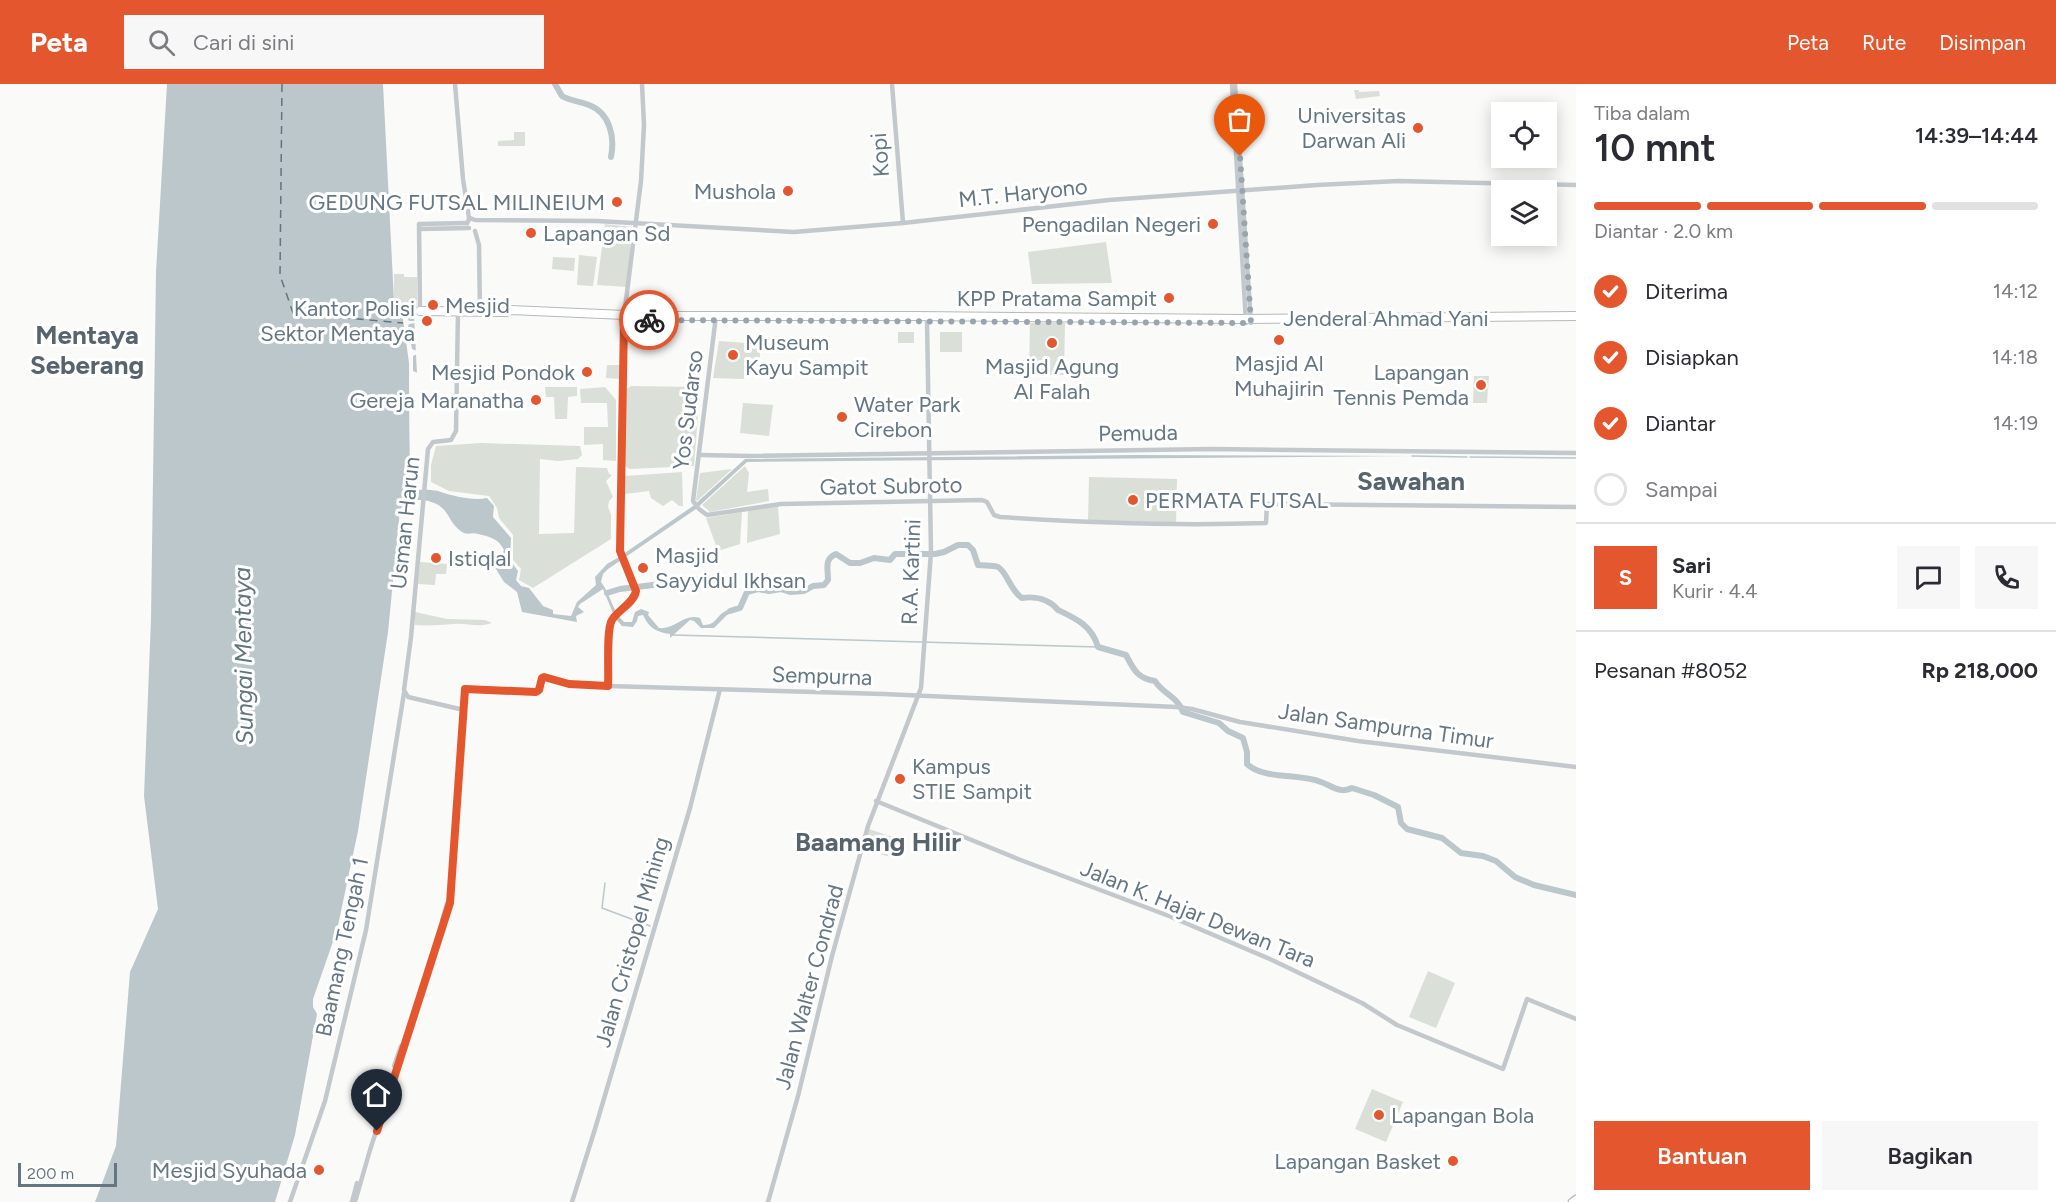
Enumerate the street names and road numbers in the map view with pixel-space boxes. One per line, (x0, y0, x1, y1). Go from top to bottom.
street label: Kopi (865, 132, 895, 178)
street label: M.T. Haryono (957, 173, 1089, 213)
street label: Jenderal Ahmad Yani (1283, 305, 1489, 332)
street label: Yos Sudarso (667, 348, 709, 472)
street label: Pemuda (1098, 419, 1178, 447)
street label: Usman Harun (385, 455, 425, 591)
street label: Gatot Subroto (819, 471, 963, 501)
street label: R.A. Kartini (896, 519, 926, 625)
street label: Sempurna (771, 661, 873, 691)
street label: Jalan Sampurna Timur (1277, 698, 1496, 755)
street label: Jalan Cristopel Mihing (589, 834, 675, 1050)
street label: Jalan K. Hajar Dewan Tara (1077, 854, 1319, 974)
street label: Baamang Tengah 1 (310, 855, 374, 1039)
street label: Jalan Walter Condrad (769, 882, 849, 1092)

